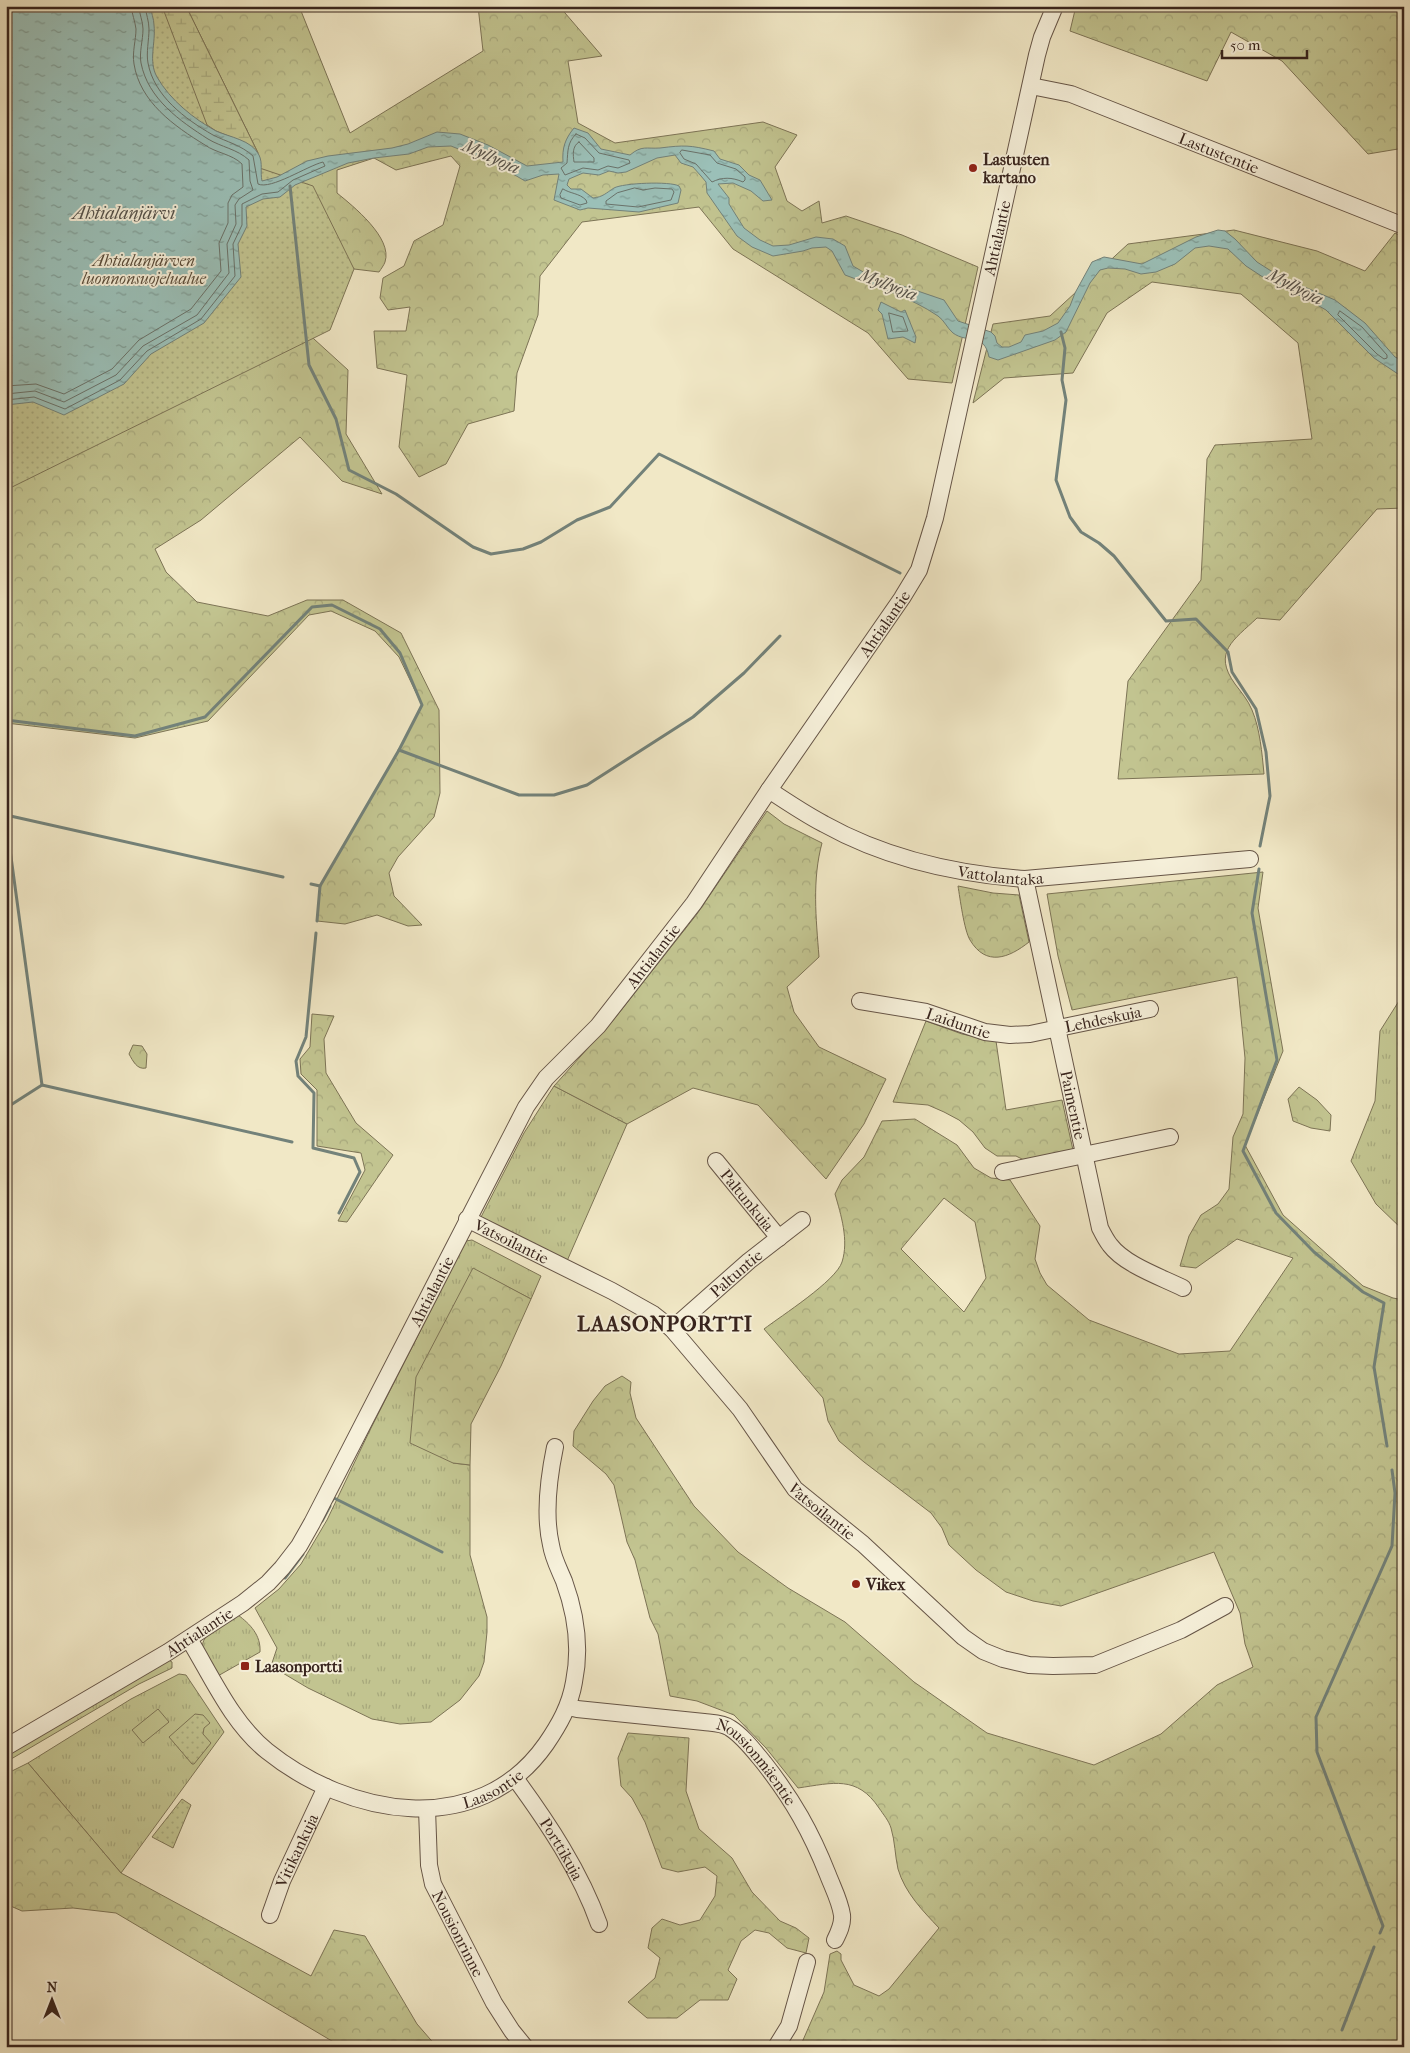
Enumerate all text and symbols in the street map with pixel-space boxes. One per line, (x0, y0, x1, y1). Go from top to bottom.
scale bar (1222, 28, 1308, 60)
text: 50 m (1230, 36, 1261, 54)
street label: Lastustentie (1176, 128, 1262, 177)
water label: Myllyoja (457, 134, 523, 179)
place label: Lastusten kartano (982, 150, 1050, 187)
marker: Lastusten kartano (967, 162, 979, 174)
street label: Ahtialantie (979, 198, 1014, 278)
water label: Ahtialanjärvi (71, 203, 177, 224)
park label: Ahtialanjärven luonnonsuojelualue (81, 251, 207, 288)
water label: Myllyoja (1261, 263, 1327, 310)
water label: Myllyoja (854, 264, 920, 306)
street label: Ahtialantie (854, 587, 914, 661)
street label: Vattolantaka (955, 861, 1045, 889)
street label: Ahtialantie (621, 920, 684, 992)
street label: Lehdeskuja (1063, 1001, 1144, 1036)
street label: Laiduntie (924, 1003, 991, 1042)
street label: Paimentie (1057, 1069, 1090, 1141)
street label: Paltunkuja (717, 1165, 779, 1235)
street label: Vatsoilantie (471, 1214, 552, 1268)
street label: Paltuntie (706, 1245, 766, 1301)
street label: Ahtialantie (405, 1253, 457, 1330)
district label: LAASONPORTTI (577, 1312, 753, 1336)
street label: Vatsoilantie (784, 1478, 859, 1544)
place label: Vikex (865, 1575, 906, 1594)
marker: Vikex (850, 1578, 862, 1590)
street label: Ahtialantie (161, 1603, 236, 1661)
place label: Laasonportti (255, 1657, 343, 1677)
marker: Laasonportti (239, 1660, 251, 1672)
street label: Nousionmäentie (714, 1714, 801, 1809)
street label: Laasontie (460, 1765, 527, 1812)
street label: Vitikankuja (271, 1810, 322, 1890)
street label: Porttikuja (536, 1814, 588, 1884)
street label: Nousionrinne (428, 1887, 488, 1980)
north arrow (28, 1976, 78, 2026)
text: N (47, 1979, 58, 1996)

